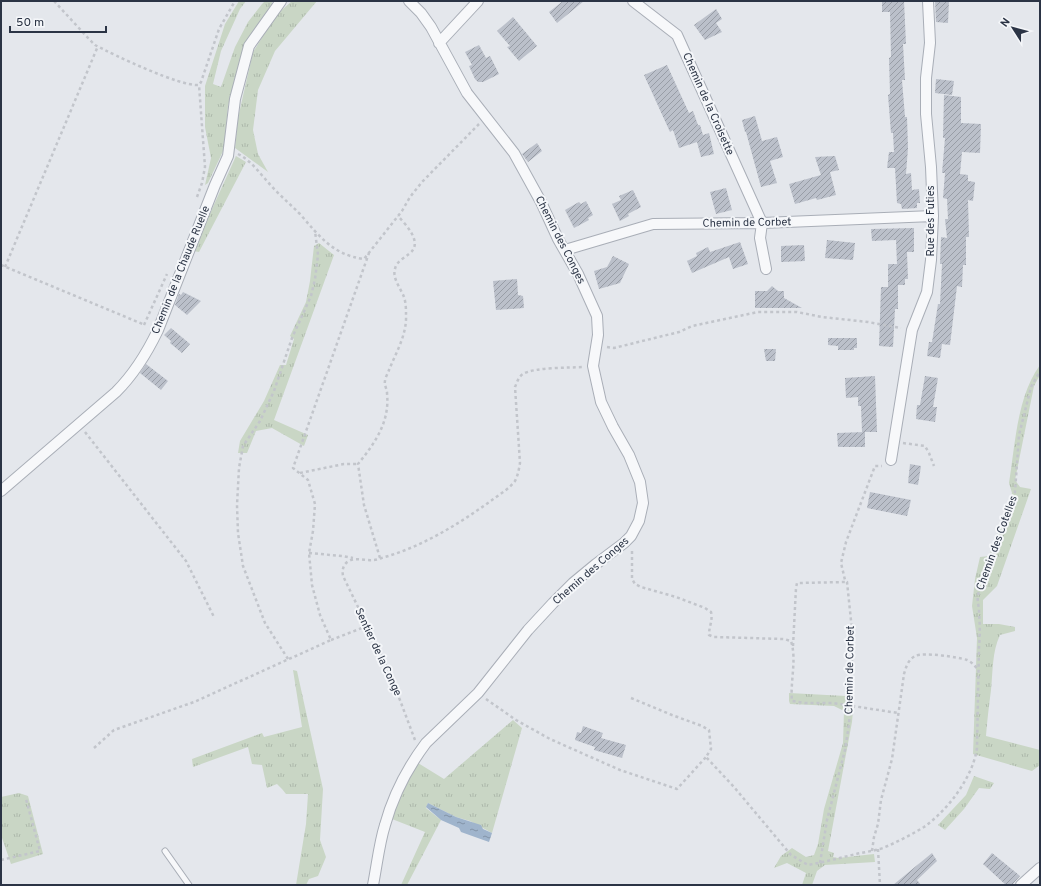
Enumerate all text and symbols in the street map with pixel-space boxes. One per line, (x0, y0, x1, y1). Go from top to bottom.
scale bar (10, 8, 106, 34)
north arrow (993, 8, 1033, 48)
text: 50 m (16, 15, 44, 31)
text: N (998, 15, 1014, 30)
street label: Chemin de la Croisette (679, 50, 737, 158)
street label: Rue des Futies (924, 185, 938, 257)
street label: Chemin des Conges (532, 194, 588, 286)
street label: Chemin de la Chaude Ruelle (149, 204, 213, 336)
street label: Chemin de Corbet (702, 215, 792, 231)
street label: Chemin des Cotelles (973, 494, 1021, 592)
street label: Chemin des Conges (550, 534, 632, 608)
street label: Sentier de la Conge (351, 606, 405, 698)
street label: Chemin de Corbet (842, 625, 858, 715)

